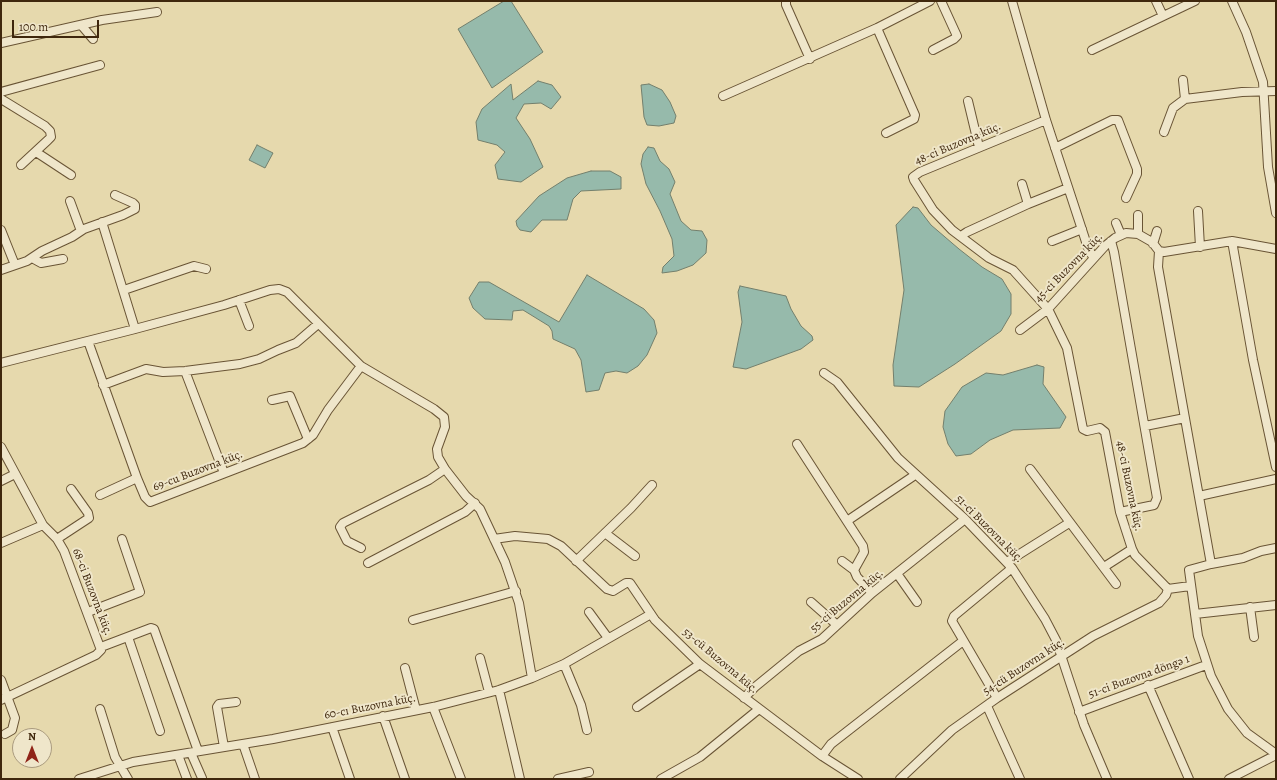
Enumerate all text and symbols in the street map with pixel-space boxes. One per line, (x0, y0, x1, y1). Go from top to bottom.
scale bar (14, 12, 101, 38)
text: 100 m (19, 19, 48, 35)
street label: 48-ci Buzovna küç. (913, 119, 1003, 169)
street label: 45-ci Buzovna küç. (1032, 230, 1106, 306)
street label: 48-ci Buzovna küç. (1112, 439, 1146, 533)
street label: 69-cu Buzovna küç. (151, 447, 245, 495)
street label: 51-ci Buzovna küç. (952, 492, 1026, 566)
street label: 68-ci Buzovna küç. (69, 546, 115, 638)
street label: 55-ci Buzovna küç. (807, 566, 887, 636)
street label: 53-cü Buzovna küç. (679, 625, 761, 697)
street label: 54-cü Buzovna küç. (980, 635, 1068, 699)
street label: 51-ci Buzovna döngə 1 (1087, 652, 1191, 702)
street label: 60-cı Buzovna küç. (323, 691, 417, 723)
north arrow (12, 728, 52, 768)
text: N (28, 729, 36, 744)

